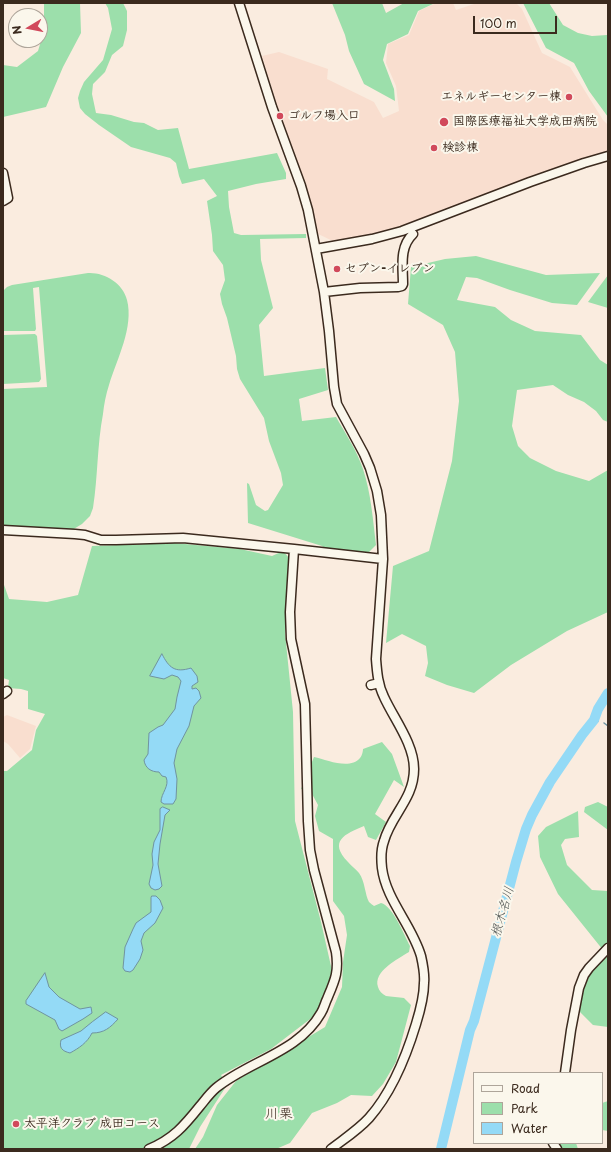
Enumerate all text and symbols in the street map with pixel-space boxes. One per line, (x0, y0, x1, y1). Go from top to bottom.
north arrow (8, 8, 48, 48)
scale bar (475, 8, 559, 34)
text: 100 m (480, 14, 517, 32)
text: N (8, 24, 26, 36)
place label: エネルギーセンター棟 (441, 90, 561, 104)
marker: エネルギーセンター棟 (564, 92, 574, 102)
place label: ゴルフ場入口 (288, 109, 360, 123)
marker: ゴルフ場入口 (275, 111, 285, 121)
place label: 国際医療福祉大学成田病院 (453, 115, 597, 129)
marker: 国際医療福祉大学成田病院 (438, 116, 450, 128)
place label: 検診棟 (442, 141, 478, 155)
marker: 検診棟 (429, 143, 439, 153)
place label: セブン-イレブン (345, 262, 435, 276)
marker: セブン-イレブン (332, 264, 342, 274)
water label: 根木名川 (488, 885, 518, 939)
legend (473, 1072, 603, 1144)
text: Road (511, 1079, 540, 1097)
text: Park (511, 1099, 538, 1117)
district label: 川栗 (265, 1106, 293, 1122)
place label: 太平洋クラブ 成田コース (24, 1117, 160, 1131)
marker: 太平洋クラブ 成田コース (11, 1119, 21, 1129)
text: Water (511, 1119, 547, 1137)

